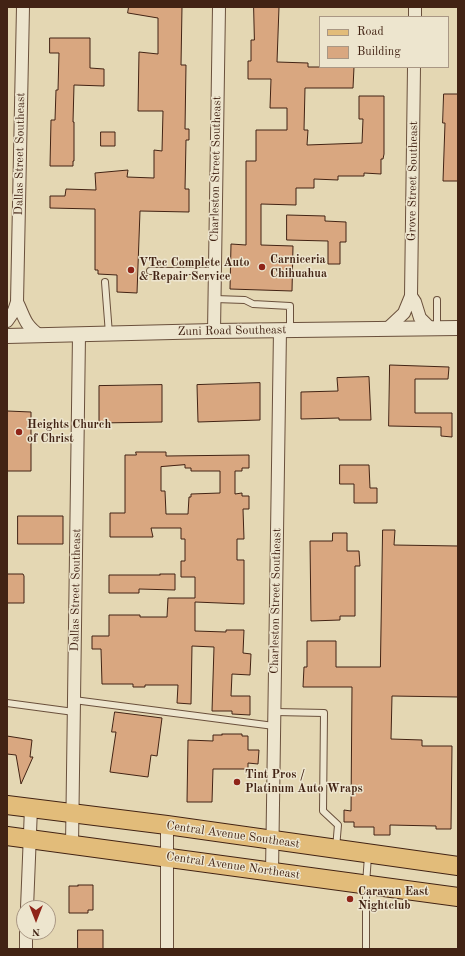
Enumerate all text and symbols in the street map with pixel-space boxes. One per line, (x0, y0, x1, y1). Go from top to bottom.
legend (319, 16, 449, 68)
text: Road (357, 26, 384, 38)
text: Building (357, 46, 401, 58)
street label: Dallas Street Southeast (12, 92, 28, 216)
street label: Charleston Street Southeast (208, 96, 224, 242)
street label: Grove Street Southeast (405, 121, 421, 241)
place label: Carniceria Chihuahua (270, 253, 327, 281)
place label: VTec Complete Auto & Repair Service (139, 256, 250, 284)
marker: Carniceria Chihuahua (257, 262, 267, 272)
marker: VTec Complete Auto & Repair Service (126, 265, 136, 275)
street label: Zuni Road Southeast (177, 323, 287, 339)
place label: Heights Church of Christ (27, 418, 111, 446)
marker: Heights Church of Christ (14, 427, 24, 437)
street label: Dallas Street Southeast (68, 528, 84, 652)
street label: Charleston Street Southeast (268, 528, 284, 674)
place label: Tint Pros / Platinum Auto Wraps (245, 768, 363, 796)
marker: Tint Pros / Platinum Auto Wraps (232, 777, 242, 787)
street label: Central Avenue Southeast (165, 819, 301, 851)
street label: Central Avenue Northeast (165, 849, 301, 883)
place label: Caravan East Nightclub (358, 885, 429, 913)
marker: Caravan East Nightclub (345, 894, 355, 904)
north arrow (16, 900, 56, 940)
text: N (32, 926, 40, 937)

